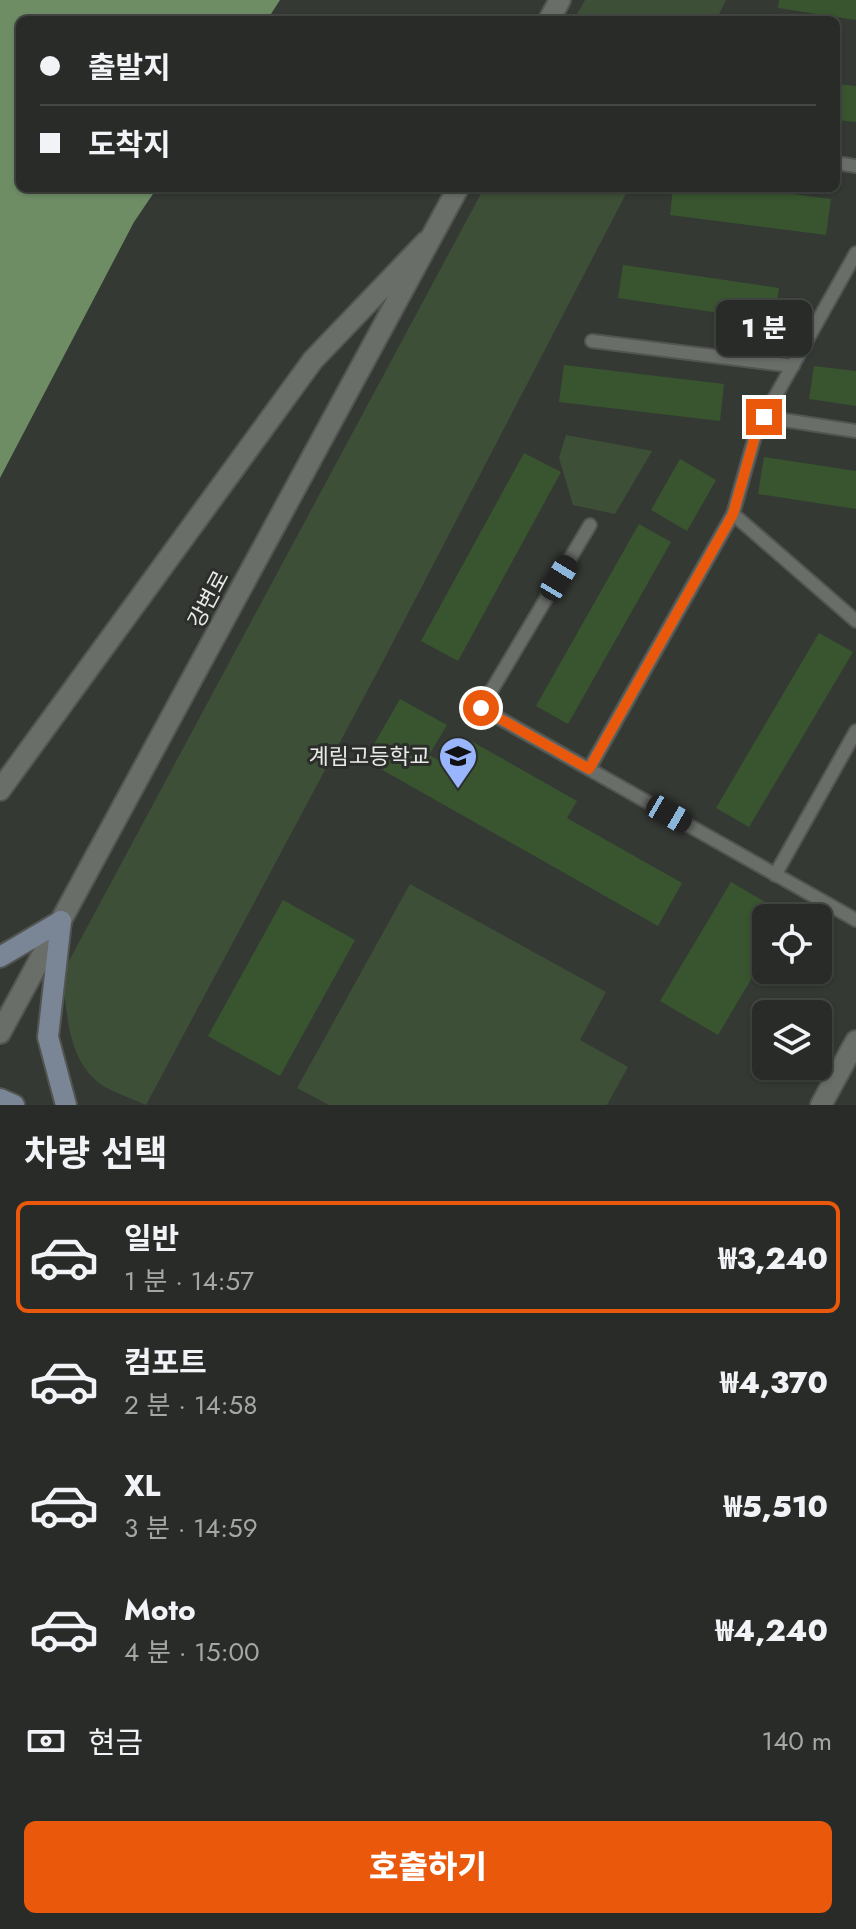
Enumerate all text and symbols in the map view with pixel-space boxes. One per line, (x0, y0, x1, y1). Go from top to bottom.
text: 출발지 (88, 46, 171, 89)
text: 도착지 (88, 123, 171, 166)
callout: 1 분 (716, 301, 812, 357)
text: 1 분 (741, 309, 787, 347)
route end (746, 399, 782, 435)
car (536, 551, 582, 605)
street label: 강변로 (180, 565, 236, 633)
route start (463, 690, 499, 726)
school or university icon: 계림고등학교 (437, 735, 479, 790)
place label: 계림고등학교 (309, 740, 430, 772)
car (642, 792, 696, 836)
map controls (752, 904, 832, 1080)
button: locate (752, 904, 832, 984)
button: layers (752, 1000, 832, 1080)
text: 차량 선택 (24, 1127, 167, 1179)
text: 일반 (124, 1217, 179, 1260)
icon: car (28, 1221, 100, 1293)
text: ₩3,240 (719, 1237, 828, 1280)
text: 1 분 · 14:57 (124, 1262, 254, 1300)
text: 컴포트 (124, 1341, 207, 1384)
icon: car (28, 1345, 100, 1417)
text: ₩4,370 (720, 1361, 828, 1404)
text: 2 분 · 14:58 (124, 1386, 257, 1424)
text: XL (124, 1464, 160, 1507)
icon: car (28, 1469, 100, 1541)
text: ₩5,510 (724, 1485, 828, 1528)
text: 3 분 · 14:59 (124, 1509, 258, 1547)
text: Moto (124, 1588, 196, 1631)
icon: car (28, 1593, 100, 1665)
text: ₩4,240 (715, 1609, 828, 1652)
text: 4 분 · 15:00 (124, 1633, 260, 1671)
icon: cash (24, 1719, 68, 1763)
text: 현금 (88, 1721, 143, 1764)
text: 140 m (761, 1722, 832, 1760)
button: 호출하기 (24, 1821, 832, 1913)

